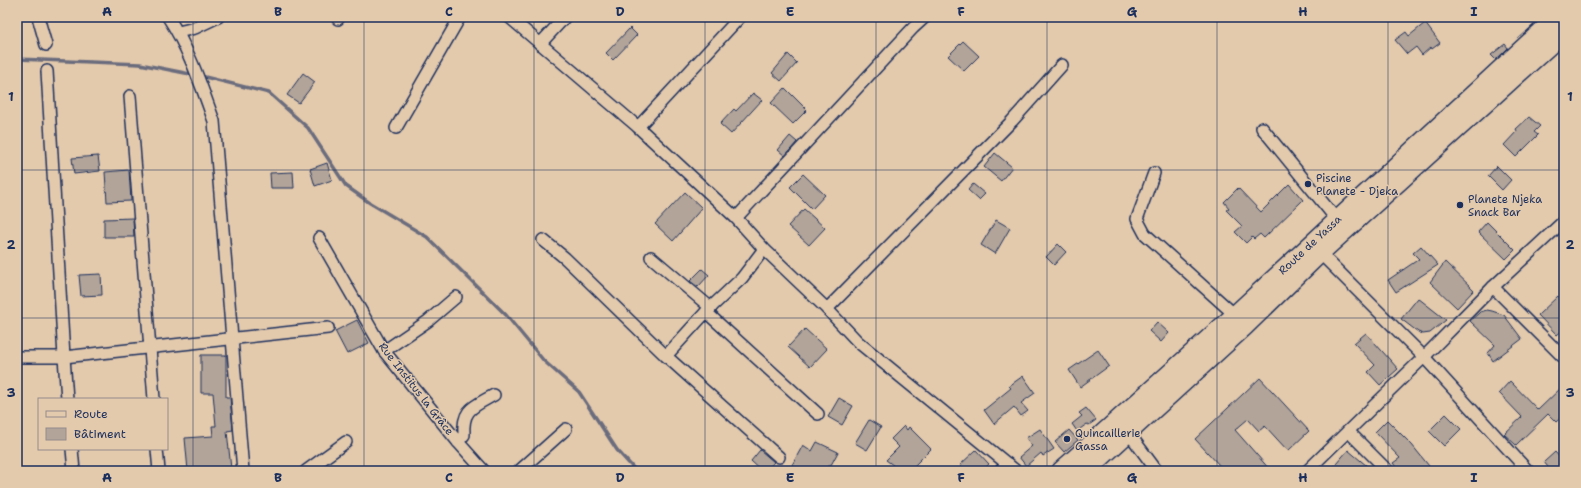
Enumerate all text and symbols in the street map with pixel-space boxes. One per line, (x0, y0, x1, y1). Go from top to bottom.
text: A (102, 3, 112, 20)
text: B (274, 3, 282, 20)
text: C (445, 3, 453, 20)
text: D (615, 3, 625, 20)
text: E (786, 3, 795, 20)
text: F (957, 3, 965, 20)
text: G (1127, 3, 1138, 20)
text: H (1298, 3, 1308, 20)
text: I (1470, 3, 1478, 20)
text: 1 (8, 88, 14, 105)
text: 1 (1567, 88, 1573, 105)
place label: Piscine Planete - Djeka (1316, 171, 1398, 199)
marker: Piscine Planete - Djeka (1303, 179, 1313, 189)
place label: Planete Njeka Snack Bar (1468, 192, 1542, 220)
marker: Planete Njeka Snack Bar (1455, 200, 1465, 210)
street label: Route de Yassa (1275, 212, 1345, 278)
text: 2 (6, 236, 16, 253)
text: 2 (1565, 236, 1575, 253)
street label: Rue Institus la Grâce (375, 340, 457, 438)
text: 3 (6, 384, 16, 401)
text: 3 (1565, 384, 1575, 401)
legend (38, 398, 168, 450)
text: Route (74, 406, 108, 422)
text: Bâtiment (74, 426, 126, 442)
place label: Quincaillerie Gassa (1075, 426, 1141, 454)
marker: Quincaillerie Gassa (1062, 434, 1072, 444)
text: A (102, 469, 112, 486)
text: B (274, 469, 282, 486)
text: C (445, 469, 453, 486)
text: D (615, 469, 625, 486)
text: E (786, 469, 795, 486)
text: F (957, 469, 965, 486)
text: G (1127, 469, 1138, 486)
text: H (1298, 469, 1308, 486)
text: I (1470, 469, 1478, 486)

